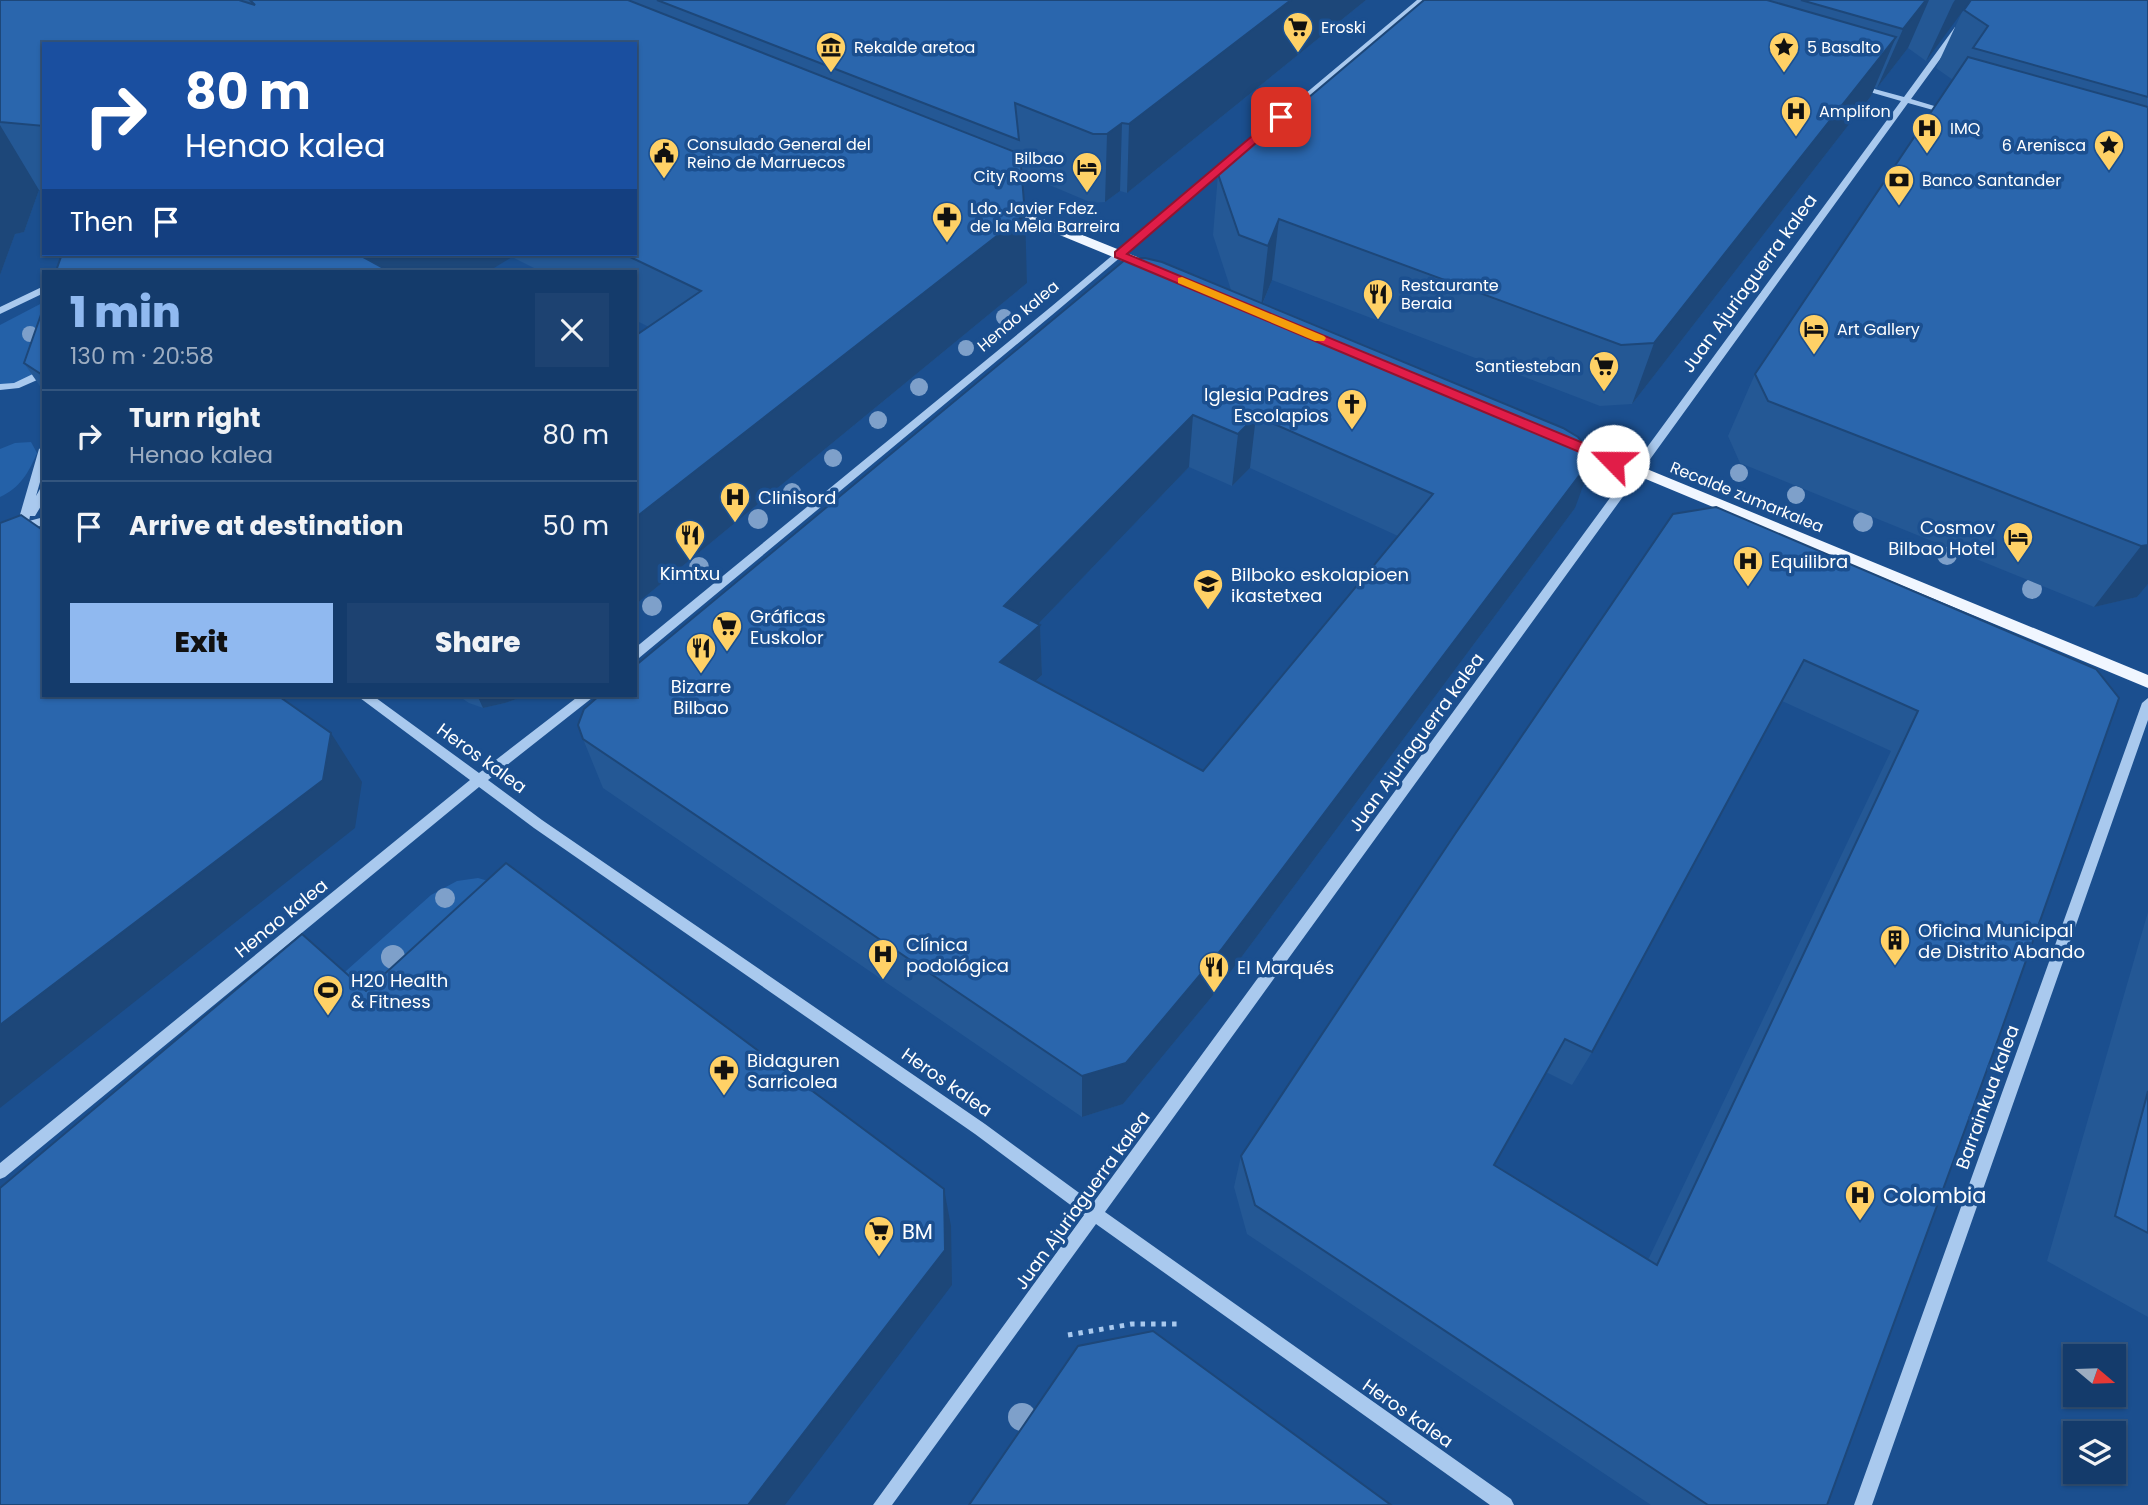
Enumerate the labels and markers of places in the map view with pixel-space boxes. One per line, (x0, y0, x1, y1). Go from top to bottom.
supermarket icon: Eroski (1281, 10, 1315, 54)
place label: Eroski (1321, 16, 1366, 39)
museum icon: Rekalde aretoa (814, 30, 848, 74)
place icon: 5 Basalto (1767, 30, 1801, 74)
place label: Rekalde aretoa (854, 36, 975, 59)
place label: 5 Basalto (1807, 36, 1881, 59)
pin (1251, 87, 1311, 147)
hospital icon: Amplifon (1779, 94, 1813, 138)
place label: Amplifon (1819, 100, 1891, 123)
hospital icon: IMQ (1910, 111, 1944, 155)
place label: IMQ (1950, 117, 1981, 140)
place icon: 6 Arenisca (2092, 128, 2126, 172)
place label: Consulado General del Reino de Marruecos (687, 133, 871, 174)
place label: 6 Arenisca (2002, 134, 2086, 157)
public building icon: Consulado General del Reino de Marruecos (647, 136, 681, 180)
place label: Bilbao City Rooms (974, 147, 1064, 188)
hotel icon: Bilbao City Rooms (1070, 150, 1104, 194)
bank icon: Banco Santander (1882, 163, 1916, 207)
place label: Banco Santander (1922, 169, 2061, 192)
place label: Ldo. Javier Fdez. de la Mela Barreira (970, 197, 1120, 238)
pharmacy icon: Ldo. Javier Fdez. de la Mela Barreira (930, 200, 964, 244)
place label: Restaurante Beraia (1401, 274, 1499, 315)
restaurant icon: Restaurante Beraia (1361, 277, 1395, 321)
hotel icon: Art Gallery (1797, 312, 1831, 356)
place label: Art Gallery (1837, 318, 1920, 341)
supermarket icon: Santiesteban (1587, 349, 1621, 393)
place label: Santiesteban (1475, 355, 1581, 378)
place label: Iglesia Padres Escolapios (1204, 382, 1329, 428)
church icon: Iglesia Padres Escolapios (1335, 387, 1369, 431)
hospital icon: Clinisord (718, 480, 752, 524)
place label: Clinisord (758, 485, 837, 510)
place label: Cosmov Bilbao Hotel (1888, 515, 1995, 561)
restaurant icon: Kimtxu (673, 518, 707, 562)
hotel icon: Cosmov Bilbao Hotel (2001, 520, 2035, 564)
hospital icon: Equilibra (1731, 544, 1765, 588)
place label: Equilibra (1771, 549, 1848, 574)
place label: Kimtxu (660, 561, 720, 586)
place label: Bilboko eskolapioen ikastetxea (1231, 562, 1409, 608)
school or university icon: Bilboko eskolapioen ikastetxea (1191, 567, 1225, 611)
place label: Gráficas Euskolor (750, 604, 826, 650)
supermarket icon: Gráficas Euskolor (710, 609, 744, 653)
restaurant icon: Bizarre Bilbao (684, 631, 718, 675)
place label: Bizarre Bilbao (671, 674, 731, 720)
place label: Oficina Municipal de Distrito Abando (1918, 918, 2085, 964)
building icon: Oficina Municipal de Distrito Abando (1878, 923, 1912, 967)
place label: Clínica podológica (906, 932, 1009, 978)
hospital icon: Clínica podológica (866, 937, 900, 981)
restaurant icon: El Marqués (1197, 950, 1231, 994)
place label: El Marqués (1237, 955, 1334, 980)
place label: H20 Health & Fitness (351, 968, 448, 1014)
sports icon: H20 Health & Fitness (311, 973, 345, 1017)
place label: Bidaguren Sarricolea (747, 1048, 840, 1094)
pharmacy icon: Bidaguren Sarricolea (707, 1053, 741, 1097)
hospital icon: Colombia (1843, 1178, 1877, 1222)
place label: Colombia (1883, 1181, 1986, 1210)
supermarket icon: BM (862, 1214, 896, 1258)
place label: BM (902, 1217, 933, 1246)

